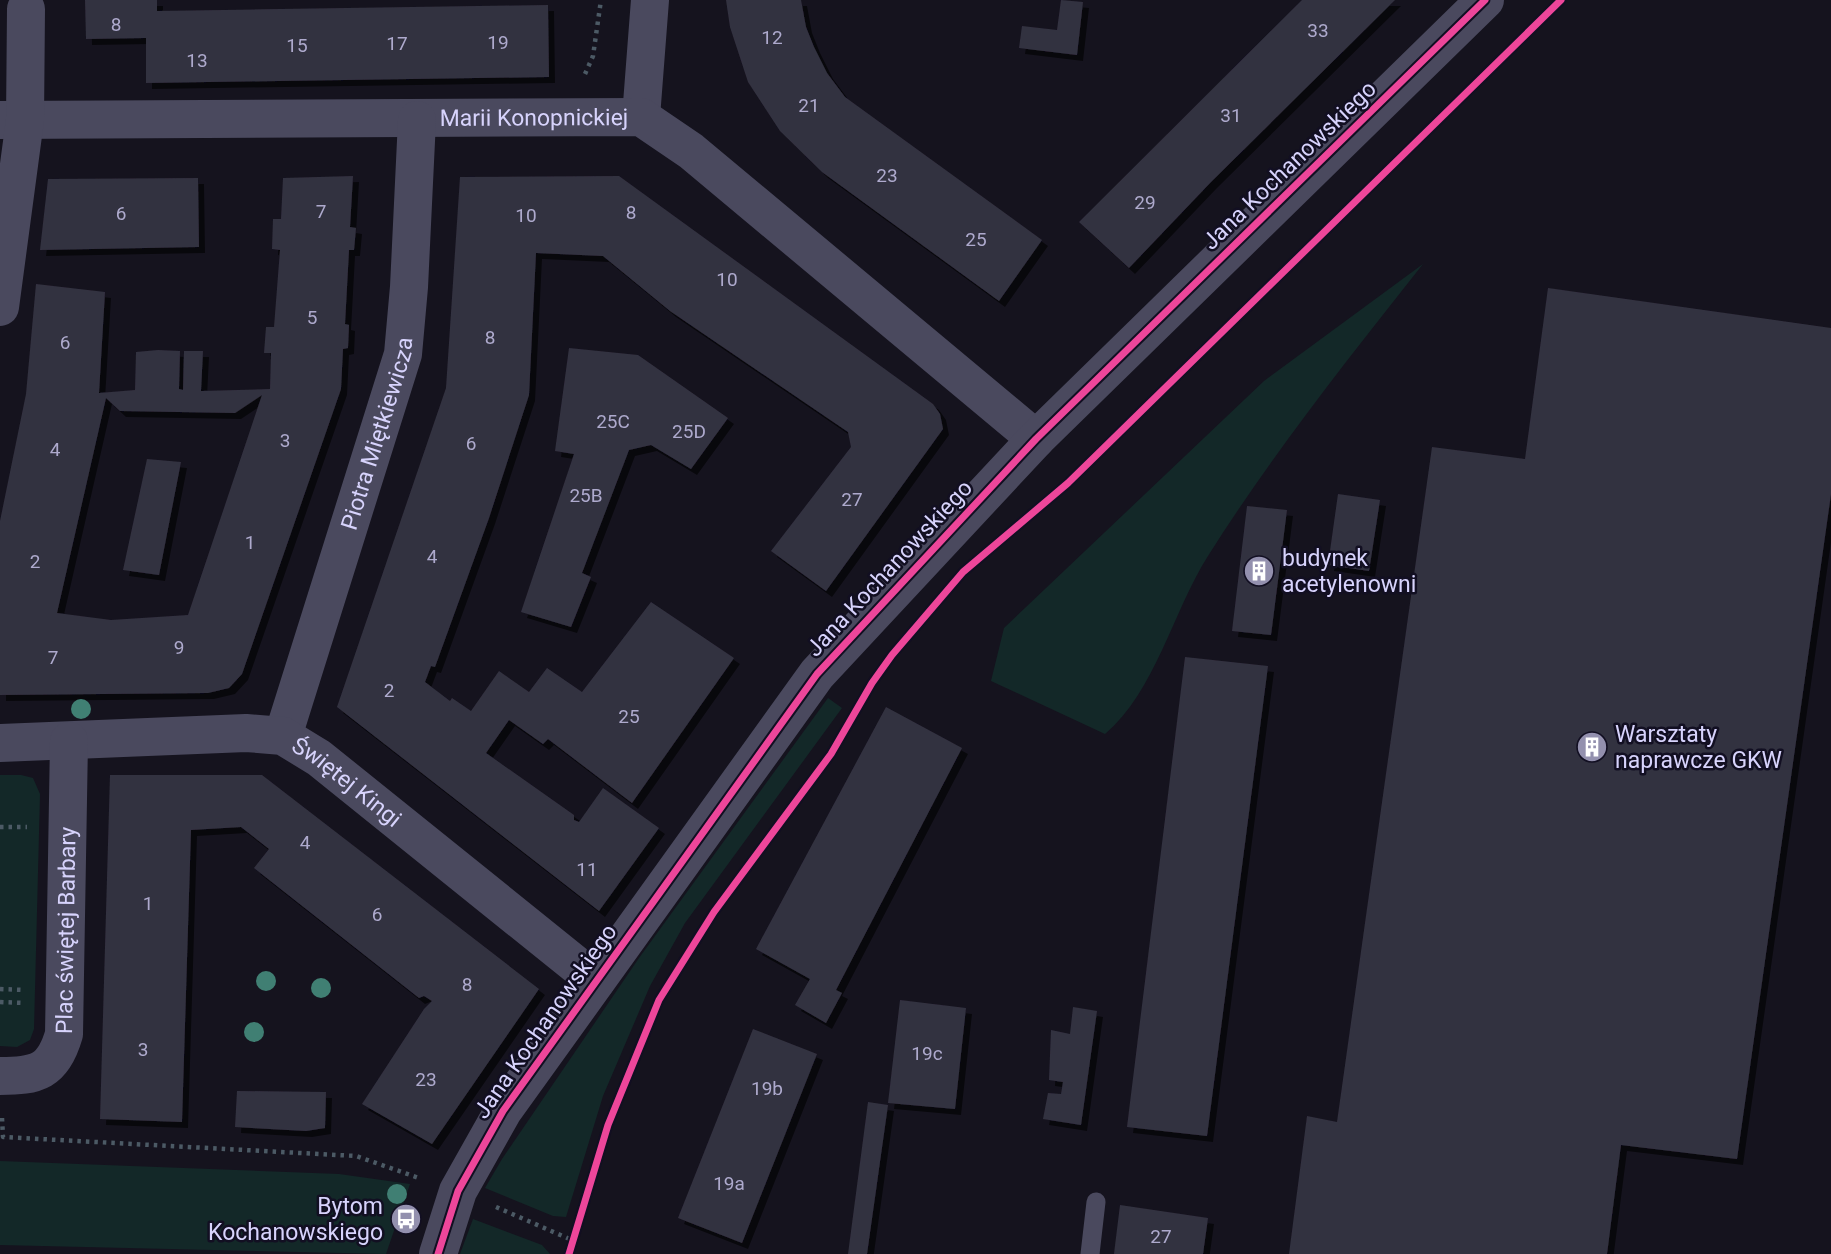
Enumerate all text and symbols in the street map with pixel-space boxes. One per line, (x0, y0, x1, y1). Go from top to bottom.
house number: 8 (111, 13, 121, 36)
house number: 33 (1307, 19, 1329, 42)
house number: 12 (761, 26, 783, 49)
house number: 19 (487, 31, 509, 54)
house number: 17 (386, 32, 408, 55)
house number: 15 (286, 34, 308, 57)
house number: 13 (186, 49, 208, 72)
street label: Jana Kochanowskiego (1197, 75, 1382, 255)
house number: 21 (798, 94, 820, 117)
street label: Marii Konopnickiej (440, 104, 628, 132)
house number: 31 (1220, 104, 1242, 127)
house number: 23 (876, 164, 898, 187)
house number: 29 (1134, 191, 1156, 214)
house number: 7 (316, 200, 326, 223)
house number: 8 (626, 201, 636, 224)
house number: 6 (116, 202, 126, 225)
house number: 10 (515, 204, 537, 227)
house number: 25 (965, 228, 987, 251)
house number: 10 (716, 268, 738, 291)
house number: 5 (307, 306, 317, 329)
house number: 8 (485, 326, 495, 349)
house number: 6 (60, 331, 70, 354)
street label: Piotra Miętkiewicza (336, 336, 418, 533)
house number: 25C (596, 410, 630, 433)
house number: 25D (672, 420, 706, 443)
house number: 3 (280, 429, 290, 452)
house number: 6 (466, 432, 476, 455)
house number: 4 (50, 438, 61, 461)
street label: Jana Kochanowskiego (801, 475, 978, 662)
house number: 25B (569, 484, 603, 507)
house number: 27 (841, 488, 863, 511)
house number: 1 (245, 531, 255, 554)
house number: 4 (427, 545, 438, 568)
place label: budynek acetylenowni (1282, 545, 1416, 598)
house number: 2 (30, 550, 40, 573)
building icon: budynek acetylenowni (1242, 554, 1276, 588)
house number: 9 (174, 636, 184, 659)
house number: 7 (48, 646, 58, 669)
house number: 2 (384, 679, 394, 702)
house number: 25 (618, 705, 640, 728)
place label: Warsztaty naprawcze GKW (1615, 721, 1782, 774)
building icon: Warsztaty naprawcze GKW (1575, 730, 1609, 764)
street label: Świętej Kingi (287, 731, 407, 833)
street label: Plac świętej Barbary (51, 826, 82, 1034)
house number: 4 (300, 831, 311, 854)
house number: 11 (576, 858, 598, 881)
house number: 1 (143, 892, 153, 915)
house number: 6 (372, 903, 382, 926)
street label: Jana Kochanowskiego (468, 919, 623, 1124)
house number: 8 (462, 973, 472, 996)
house number: 3 (138, 1038, 148, 1061)
house number: 19c (911, 1042, 943, 1065)
house number: 23 (415, 1068, 437, 1091)
house number: 19b (751, 1077, 783, 1100)
house number: 19a (713, 1172, 745, 1195)
place label: Bytom Kochanowskiego (208, 1193, 383, 1246)
bus stop icon: Bytom Kochanowskiego (389, 1202, 423, 1236)
house number: 27 (1150, 1225, 1172, 1248)

